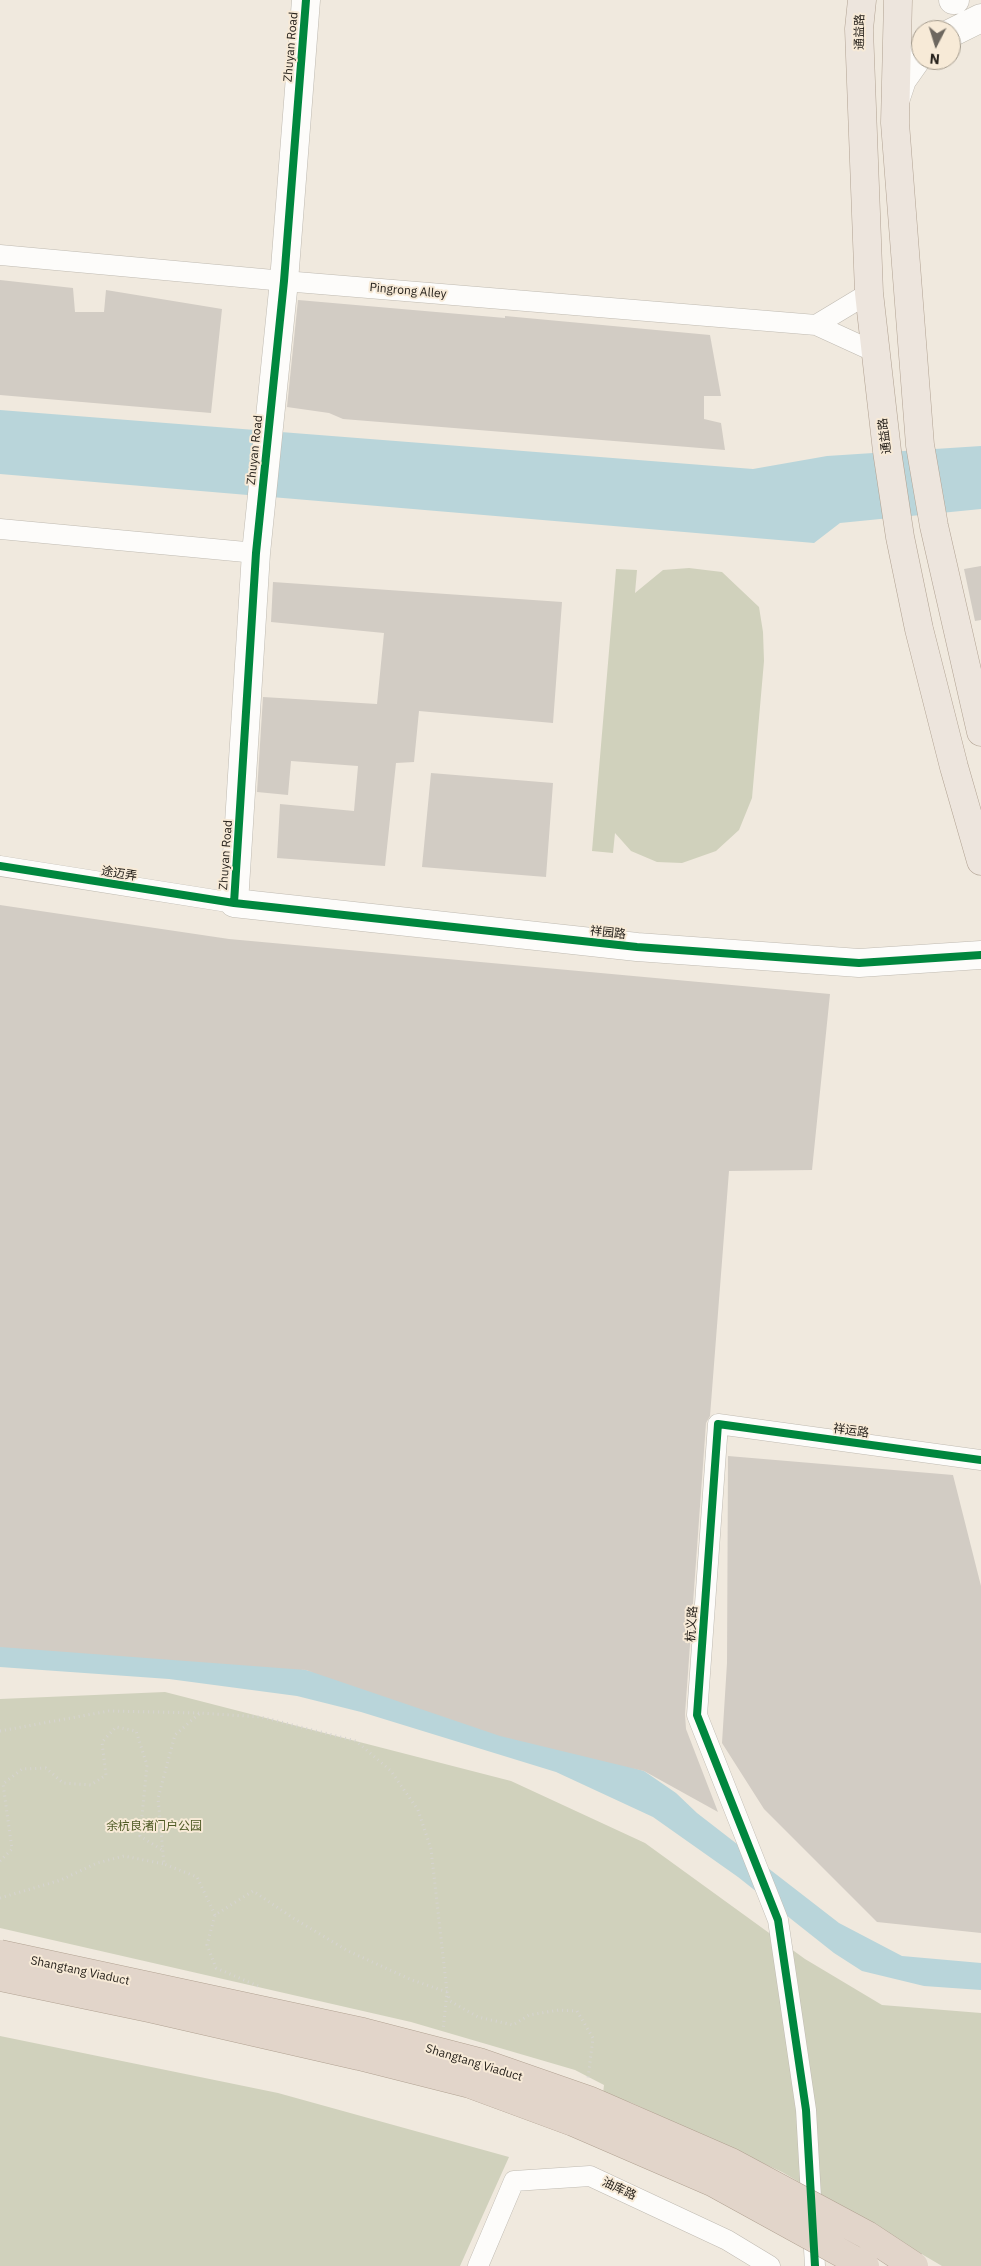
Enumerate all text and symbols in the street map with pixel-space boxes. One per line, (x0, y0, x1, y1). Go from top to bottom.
street label: Zhuyan Road (281, 11, 301, 83)
street label: 通益路 (852, 14, 868, 50)
north arrow (911, 20, 961, 70)
text: N (929, 50, 941, 68)
street label: Pingrong Alley (369, 280, 447, 302)
street label: Zhuyan Road (244, 414, 266, 486)
street label: 通益路 (876, 417, 894, 455)
street label: Zhuyan Road (216, 820, 236, 890)
street label: 途迈弄 (100, 864, 138, 884)
street label: 祥园路 (589, 924, 627, 942)
street label: 祥运路 (832, 1421, 870, 1441)
street label: 杭义路 (684, 1606, 700, 1642)
park label: 余杭良渚门户公园 (106, 1820, 202, 1834)
street label: Shangtang Viaduct (29, 1953, 131, 1989)
street label: Shangtang Viaduct (424, 2041, 524, 2085)
street label: 油库路 (600, 2175, 638, 2203)

